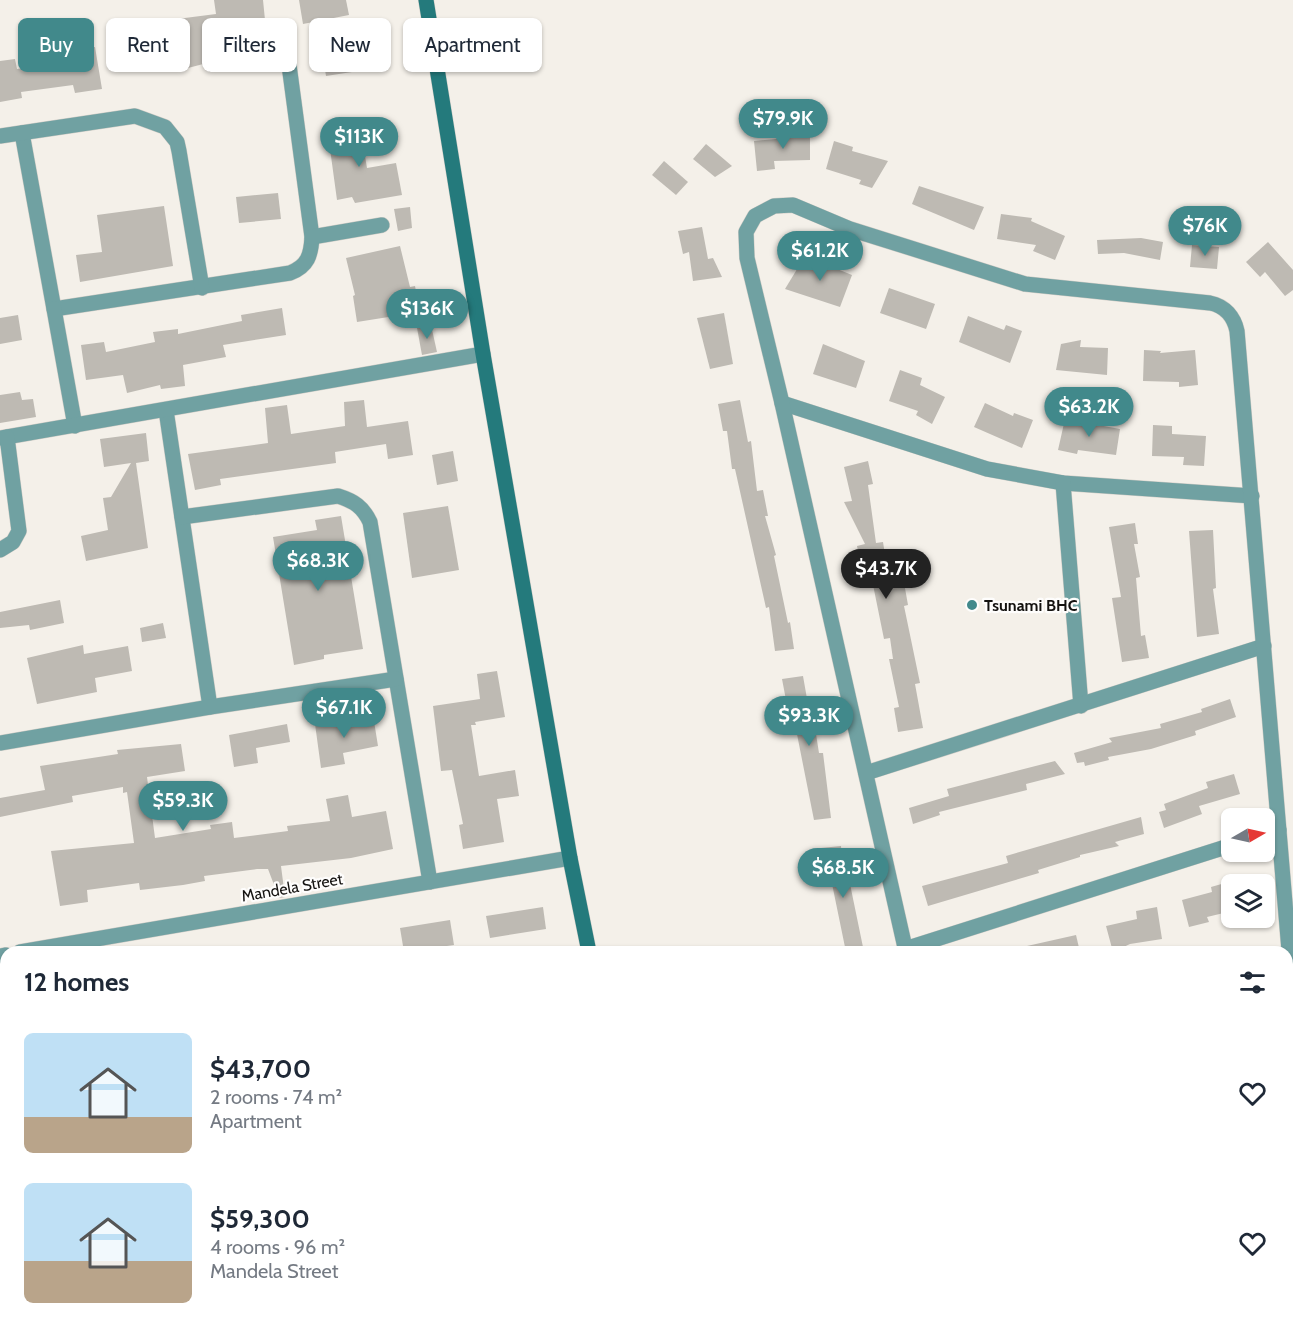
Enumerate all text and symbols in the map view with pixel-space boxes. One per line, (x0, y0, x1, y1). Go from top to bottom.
chip: Buy (18, 18, 94, 72)
chip: Rent (106, 18, 190, 72)
chip: Filters (202, 18, 297, 72)
chip: New (309, 18, 391, 72)
chip: Apartment (403, 18, 542, 72)
pin: $79.9K (734, 99, 832, 150)
text: $79.9K (753, 106, 813, 130)
pin: $113K (317, 117, 401, 168)
text: $113K (334, 124, 384, 148)
pin: $76K (1169, 206, 1241, 257)
text: $76K (1182, 213, 1228, 237)
pin: $61.2K (771, 231, 869, 282)
text: $61.2K (791, 238, 849, 262)
pin: $136K (385, 289, 469, 340)
text: $136K (400, 296, 454, 320)
pin: $63.2K (1040, 387, 1138, 438)
text: $63.2K (1058, 394, 1120, 418)
pin: $68.3K (269, 541, 367, 592)
text: $68.3K (287, 548, 349, 572)
pin: $43.7K (837, 549, 935, 600)
text: $43.7K (855, 556, 917, 580)
place label: Tsunami BHC (984, 596, 1078, 615)
marker: Tsunami BHC (965, 598, 979, 612)
pin: $67.1K (295, 688, 393, 739)
text: $67.1K (316, 695, 372, 719)
pin: $93.3K (760, 696, 858, 747)
text: $93.3K (778, 703, 840, 727)
pin: $59.3K (134, 781, 232, 832)
text: $59.3K (153, 788, 214, 812)
north arrow (1221, 808, 1275, 862)
map controls (1221, 808, 1275, 928)
pin: $68.5K (794, 848, 892, 899)
text: $68.5K (812, 855, 874, 879)
street label: Mandela Street (240, 869, 345, 906)
button: layers (1221, 874, 1275, 928)
text: 12 homes (24, 966, 129, 998)
icon: filters (1236, 966, 1269, 999)
text: $43,700 (210, 1053, 311, 1085)
icon: home (72, 1057, 144, 1129)
icon: heart (1236, 1077, 1269, 1110)
text: 2 rooms · 74 m² (210, 1085, 342, 1109)
text: Apartment (210, 1109, 302, 1133)
text: $59,300 (210, 1203, 310, 1235)
icon: home (72, 1207, 144, 1279)
icon: heart (1236, 1227, 1269, 1260)
text: 4 rooms · 96 m² (210, 1235, 345, 1259)
text: Mandela Street (210, 1259, 338, 1283)

